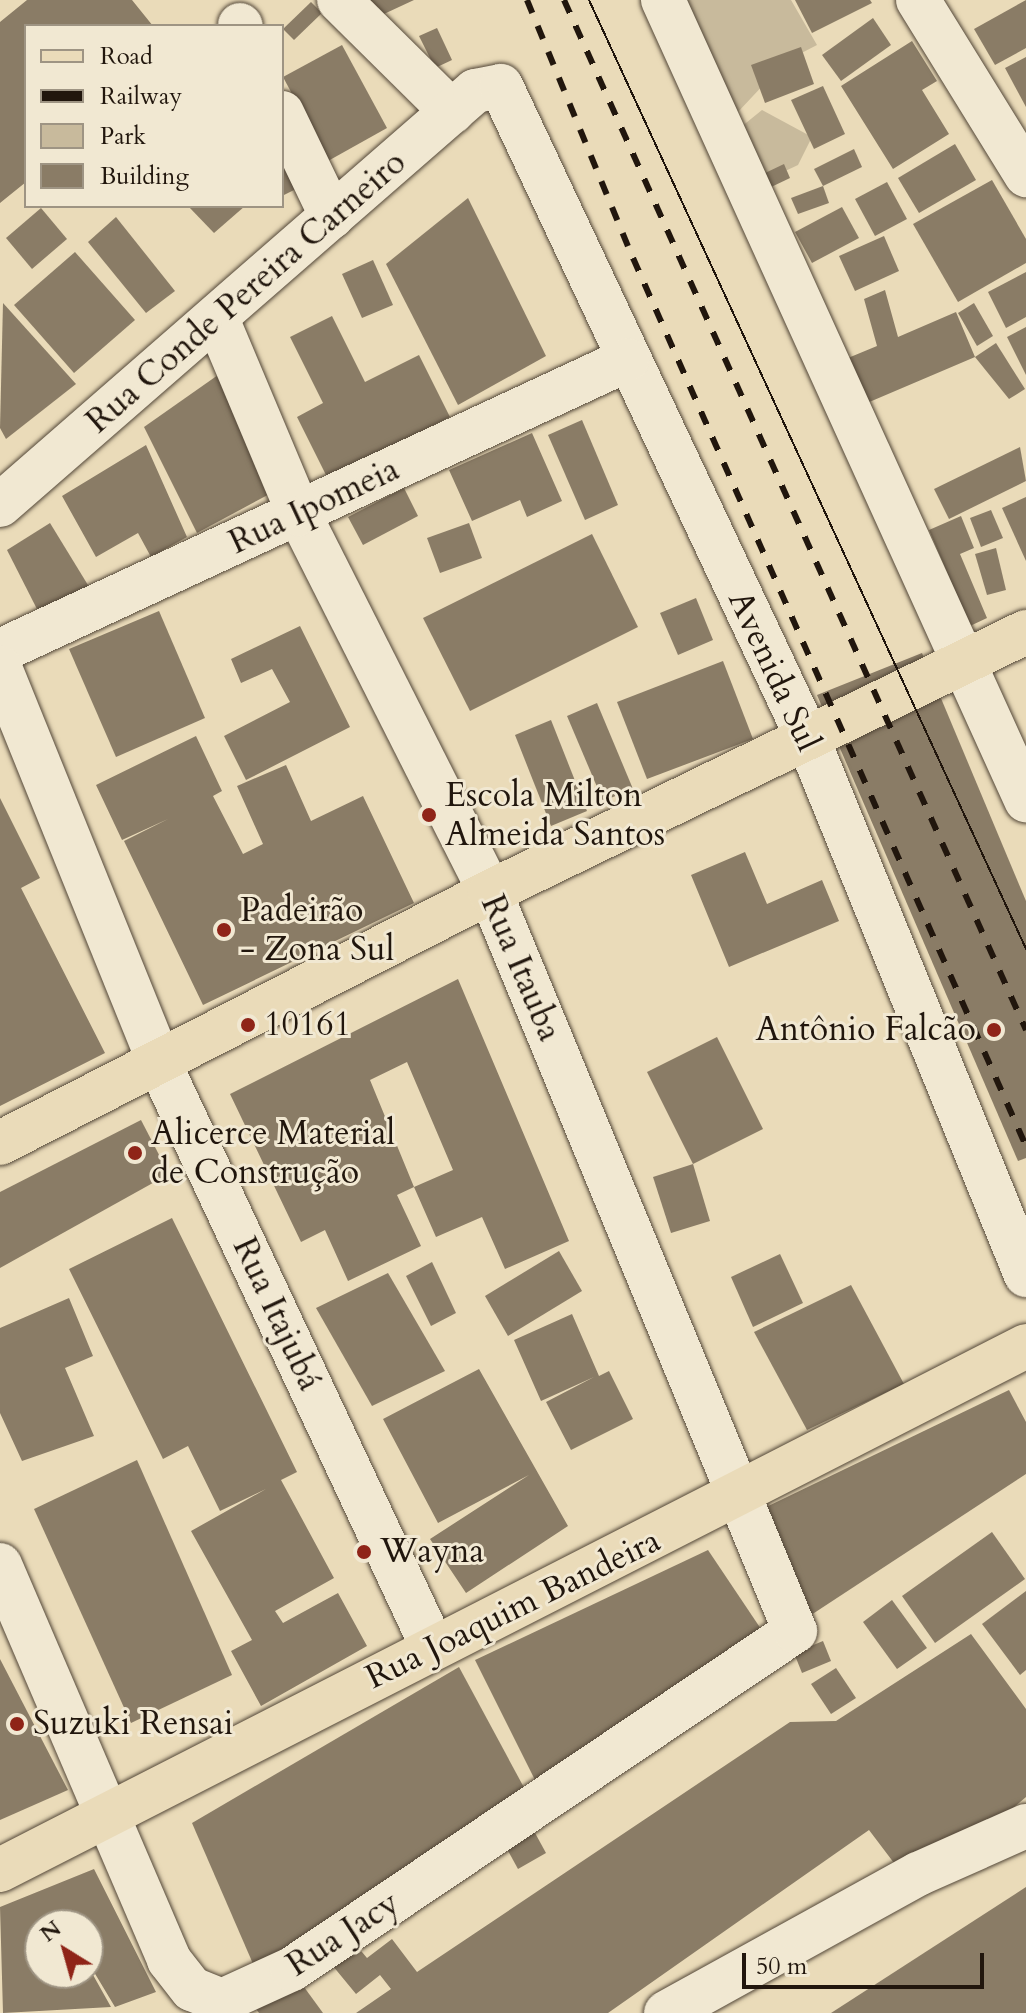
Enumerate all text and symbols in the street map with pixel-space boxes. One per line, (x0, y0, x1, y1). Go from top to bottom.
legend (24, 24, 284, 208)
text: Road (100, 40, 153, 73)
text: Railway (100, 80, 182, 113)
text: Park (100, 120, 146, 153)
street label: Rua Conde Pereira Carneiro (78, 142, 414, 442)
text: Building (100, 160, 189, 193)
street label: Rua Ipomeia (223, 449, 405, 563)
street label: Avenida Sul (719, 584, 829, 758)
place label: Escola Milton Almeida Santos (445, 775, 665, 854)
marker: Escola Milton Almeida Santos (420, 806, 438, 824)
street label: Rua Itauba (472, 889, 570, 1047)
place label: Padeirão - Zona Sul (240, 890, 394, 970)
marker: Padeirão - Zona Sul (215, 921, 233, 939)
place label: 10161 (264, 1005, 351, 1045)
place label: Antônio Falcão (756, 1010, 976, 1050)
marker: 10161 (239, 1016, 257, 1034)
marker: Antônio Falcão (983, 1019, 1005, 1041)
place label: Alicerce Material de Construção (151, 1113, 395, 1192)
marker: Alicerce Material de Construção (126, 1144, 144, 1162)
street label: Rua Itajubá (224, 1231, 330, 1397)
street label: Rua Joaquim Bandeira (359, 1520, 667, 1698)
place label: Wayna (380, 1532, 484, 1572)
marker: Wayna (355, 1543, 373, 1561)
place label: Suzuki Rensai (33, 1704, 233, 1744)
marker: Suzuki Rensai (8, 1715, 26, 1733)
street label: Rua Jacy (279, 1883, 407, 1985)
north arrow (24, 1909, 104, 1989)
text: N (34, 1914, 67, 1949)
scale bar (746, 1937, 988, 1987)
text: 50 m (756, 1950, 807, 1983)

